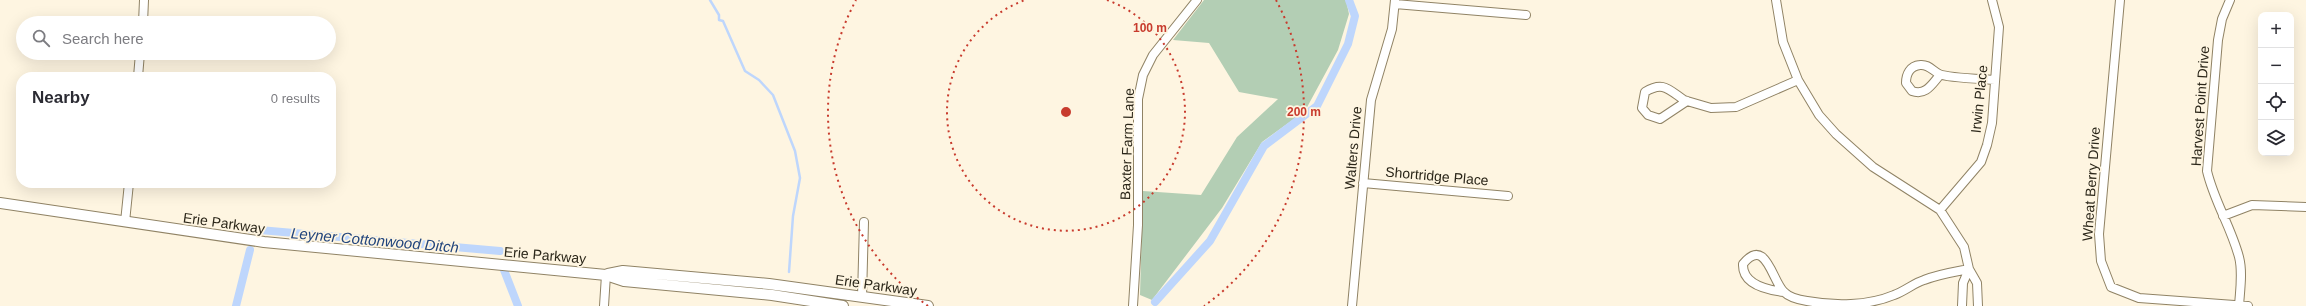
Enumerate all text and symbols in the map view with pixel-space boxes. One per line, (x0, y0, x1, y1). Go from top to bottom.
map controls (2258, 12, 2294, 156)
button: + (2258, 12, 2294, 48)
search box (16, 16, 336, 60)
text: 100 m (1133, 21, 1167, 35)
icon: search (30, 27, 52, 49)
text: Search here (62, 30, 144, 47)
street label: Harvest Point Drive (2188, 45, 2212, 167)
button: − (2258, 48, 2294, 84)
street label: Irwin Place (1967, 64, 1991, 134)
button: locate (2258, 84, 2294, 120)
text: Nearby (32, 88, 90, 107)
street label: Baxter Farm Lane (1117, 88, 1137, 200)
text: 0 results (271, 91, 320, 106)
centre of rings (1059, 105, 1073, 119)
text: 200 m (1287, 105, 1321, 119)
street label: Walters Drive (1341, 106, 1365, 190)
button: layers (2258, 120, 2294, 156)
street label: Wheat Berry Drive (2079, 126, 2103, 242)
street label: Shortridge Place (1385, 164, 1489, 188)
street label: Erie Parkway (182, 209, 266, 237)
water label: Leyner Cottonwood Ditch (290, 224, 460, 256)
street label: Erie Parkway (503, 243, 587, 267)
street label: Erie Parkway (834, 271, 918, 299)

